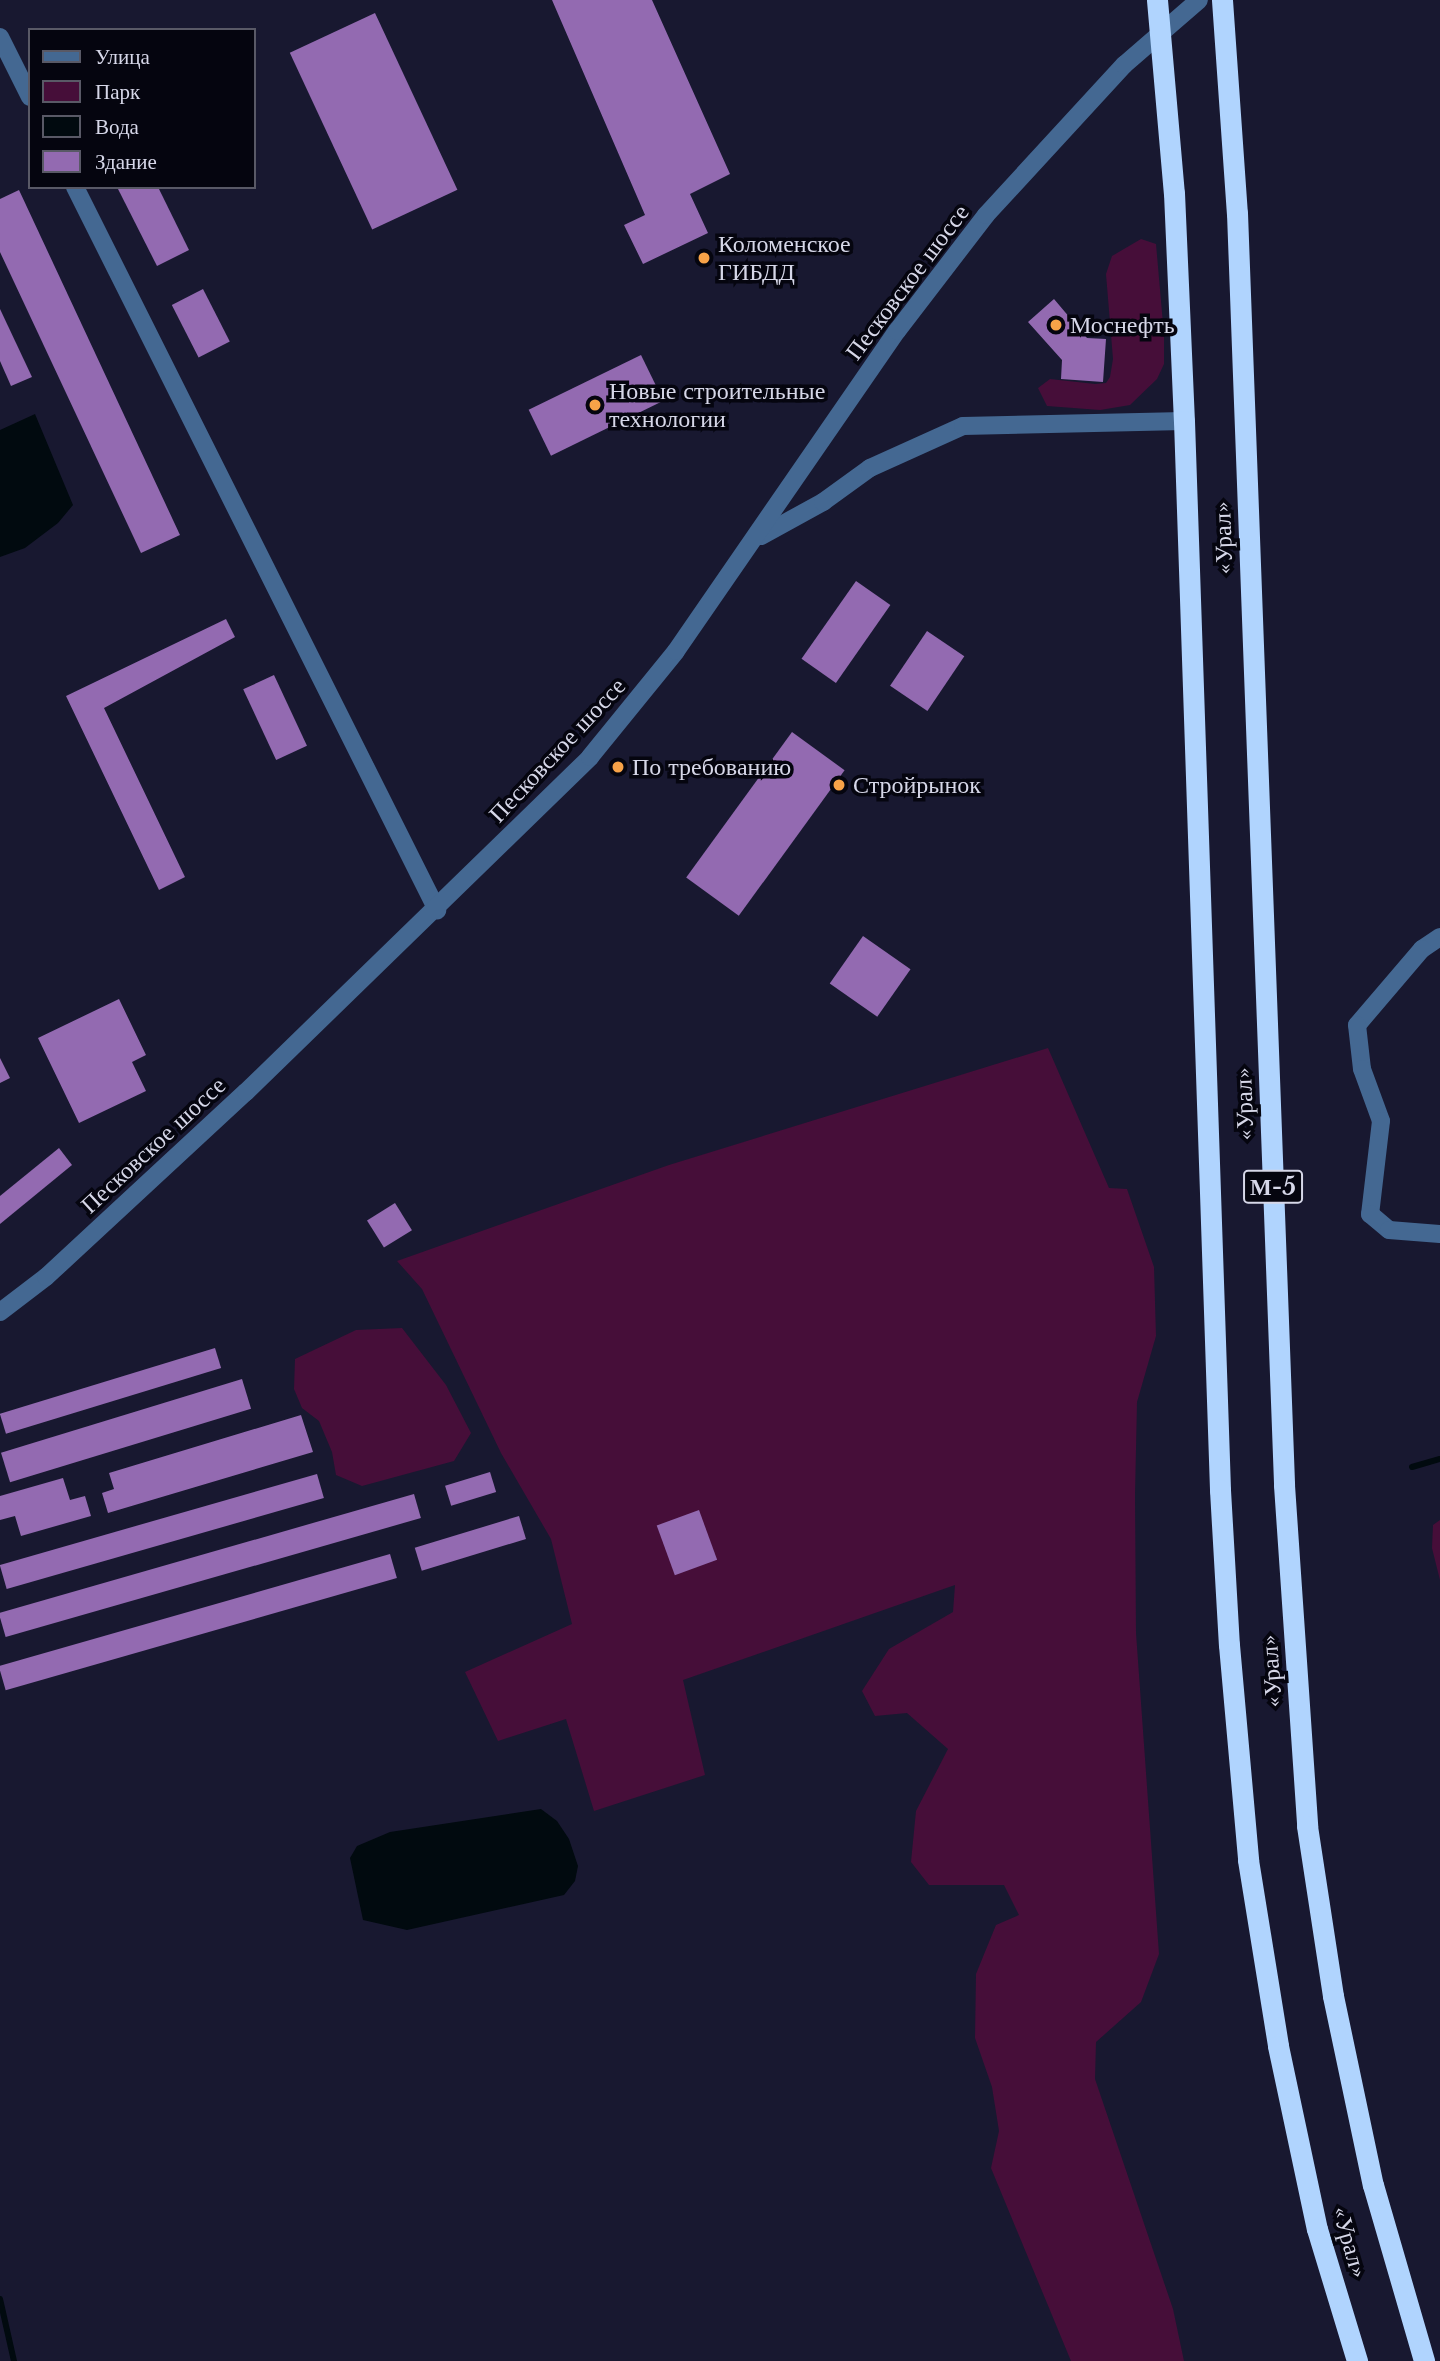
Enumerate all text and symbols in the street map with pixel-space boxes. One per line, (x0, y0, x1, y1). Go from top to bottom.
legend (28, 28, 256, 189)
text: Улица (95, 44, 150, 70)
text: Парк (95, 79, 140, 105)
text: Вода (95, 114, 139, 140)
text: Здание (95, 149, 157, 175)
street label: Песковское шоссе (839, 199, 975, 365)
place label: Коломенское ГИБДД (718, 230, 851, 286)
marker: Коломенское ГИБДД (696, 250, 712, 266)
place label: Моснефть (1070, 311, 1175, 339)
marker: Моснефть (1048, 317, 1064, 333)
place label: Новые строительные технологии (609, 377, 825, 433)
marker: Новые строительные технологии (587, 397, 603, 413)
street label: «Урал» (1207, 501, 1239, 575)
street label: Песковское шоссе (483, 672, 631, 828)
place label: По требованию (632, 753, 791, 781)
marker: По требованию (610, 759, 626, 775)
place label: Стройрынок (853, 771, 981, 799)
marker: Стройрынок (831, 777, 847, 793)
street label: «Урал» (1228, 1067, 1260, 1141)
street label: Песковское шоссе (75, 1071, 231, 1219)
road number: М-5 (1242, 1168, 1304, 1206)
street label: «Урал» (1254, 1633, 1288, 1709)
street label: «Урал» (1326, 2203, 1374, 2281)

